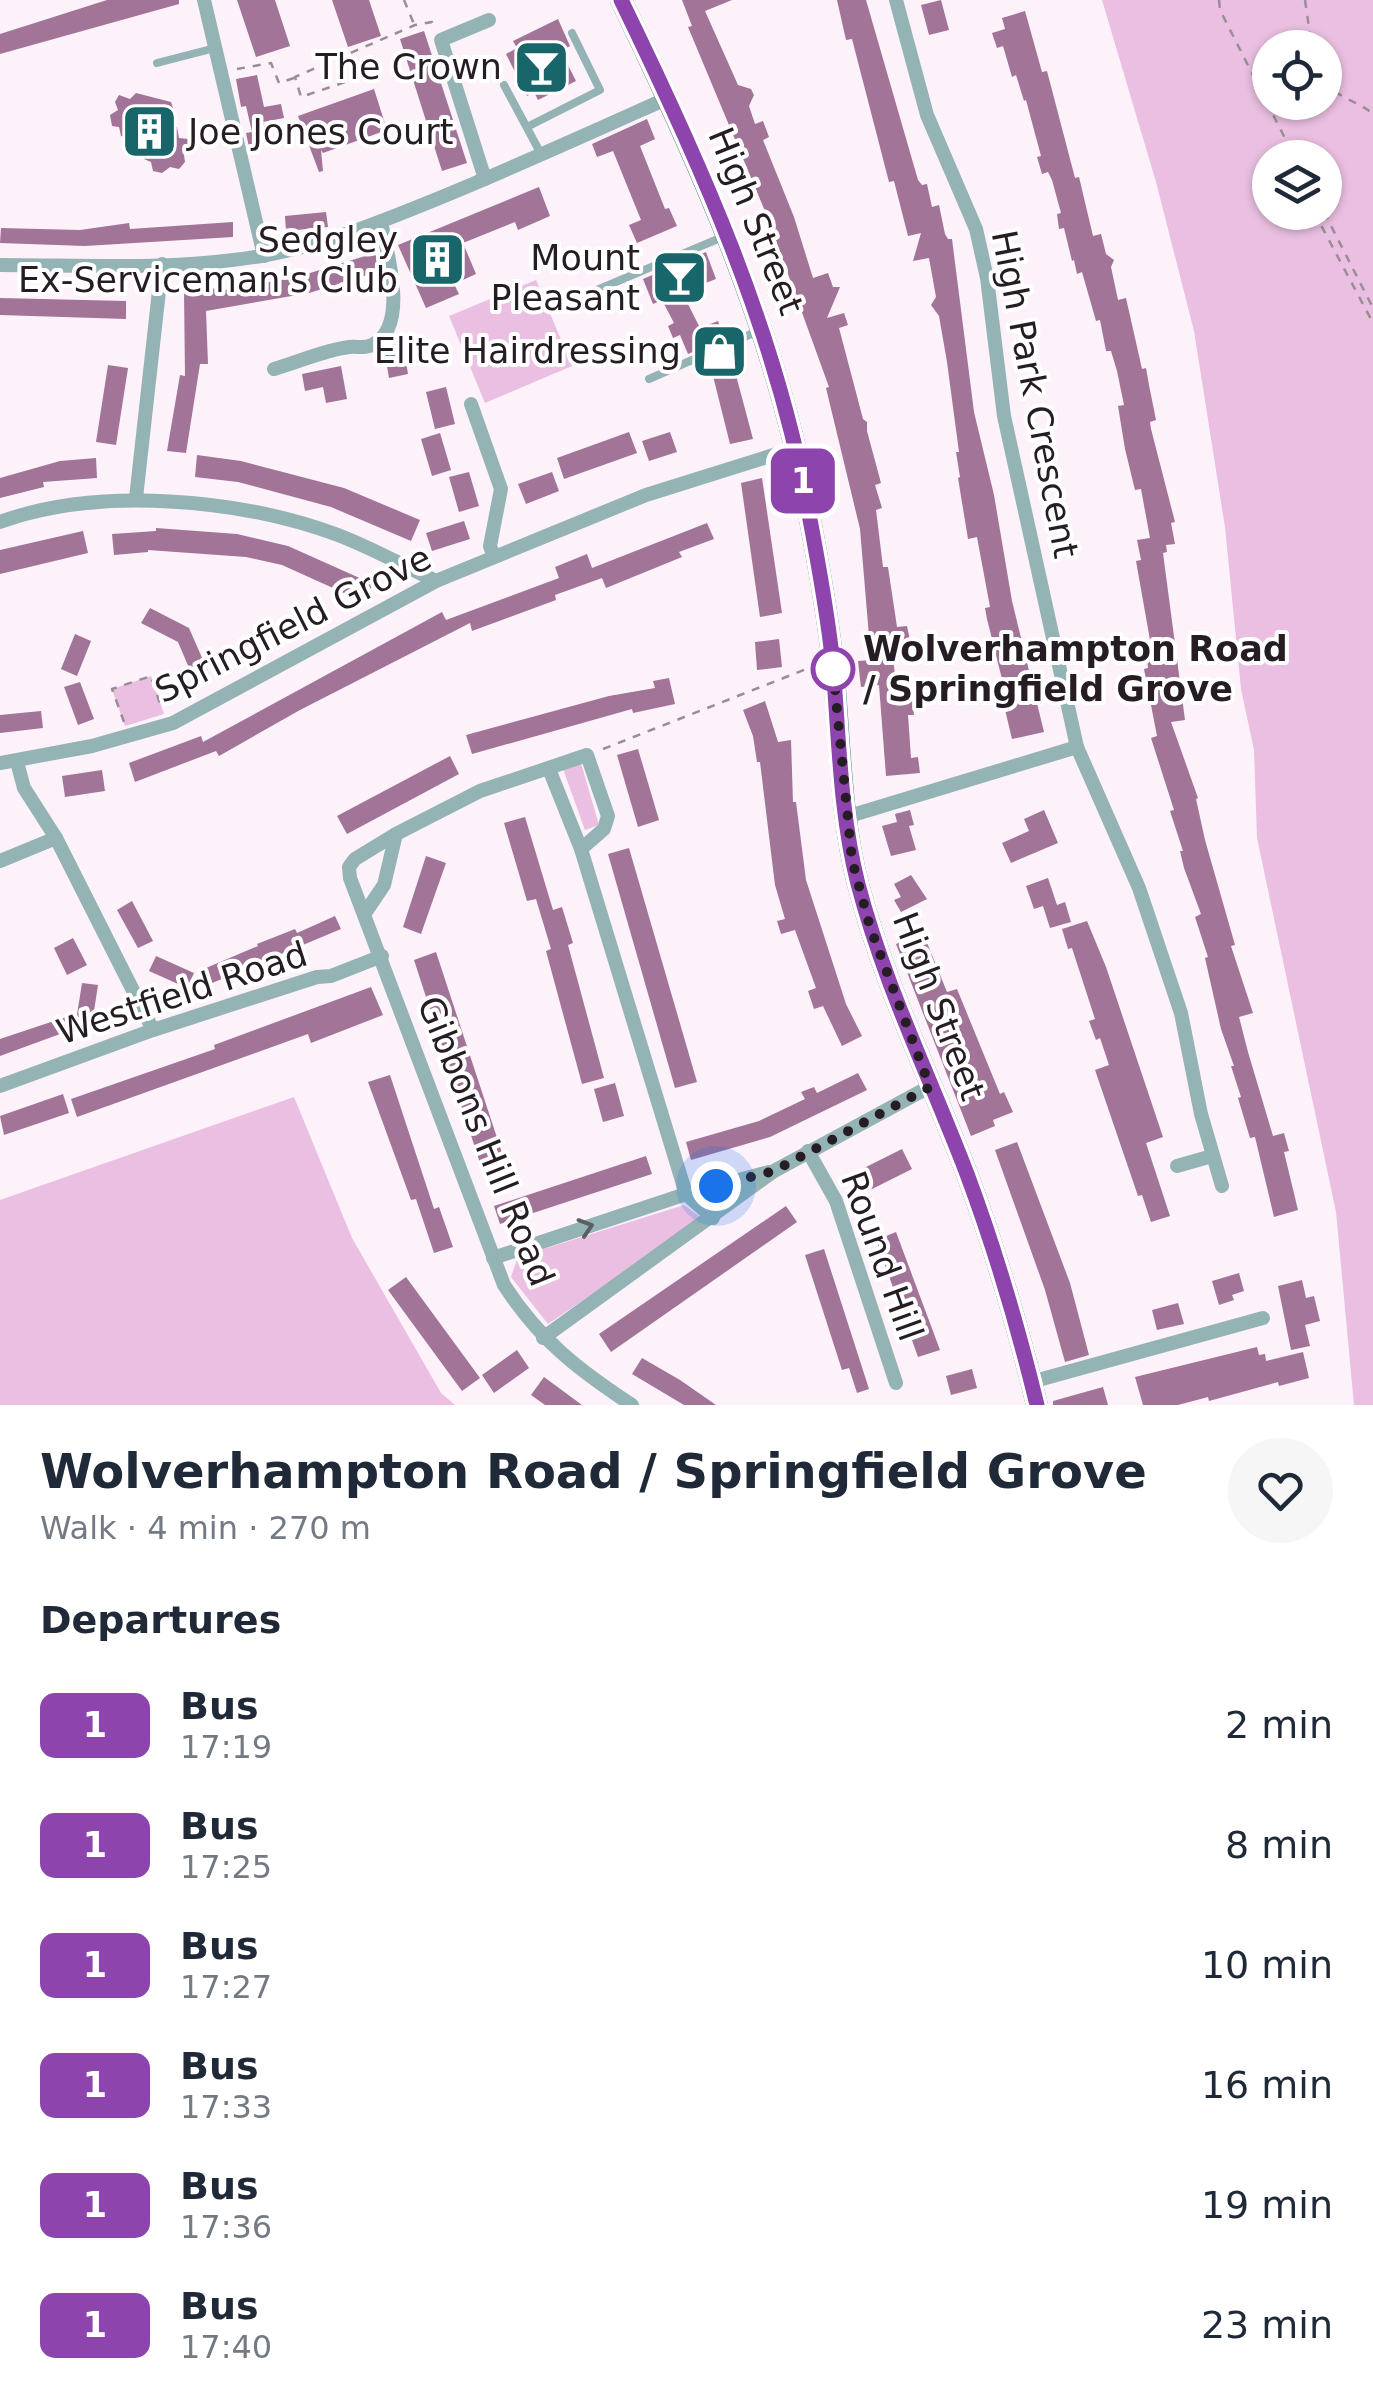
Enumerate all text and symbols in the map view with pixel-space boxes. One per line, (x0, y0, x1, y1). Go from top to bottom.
map controls (1252, 30, 1342, 230)
button: locate (1252, 30, 1342, 120)
bar icon: The Crown (511, 37, 571, 97)
place label: The Crown (314, 47, 502, 87)
building icon: Joe Jones Court (119, 102, 179, 162)
place label: Joe Jones Court (186, 112, 453, 152)
street label: High Street (700, 122, 812, 320)
button: layers (1252, 140, 1342, 230)
place label: Sedgley Ex-Serviceman's Club (18, 220, 398, 300)
street label: High Park Crescent (984, 227, 1086, 561)
building icon: Sedgley Ex-Serviceman's Club (407, 230, 467, 290)
place label: Mount Pleasant (491, 238, 640, 318)
bar icon: Mount Pleasant (649, 248, 709, 308)
shop icon: Elite Hairdressing (690, 321, 750, 381)
place label: Elite Hairdressing (374, 331, 681, 371)
line badge: 1 (770, 448, 836, 514)
text: 1 (791, 461, 815, 501)
street label: Springfield Grove (148, 537, 438, 711)
place label: Wolverhampton Road / Springfield Grove (863, 629, 1288, 709)
marker: Wolverhampton Road / Springfield Grove (812, 648, 854, 690)
street label: High Street (885, 906, 993, 1106)
street label: Westfield Road (52, 934, 312, 1052)
street label: Gibbons Hill Road (410, 990, 562, 1292)
your location (691, 1161, 741, 1211)
street label: Round Hill (833, 1166, 931, 1346)
one-way arrow (576, 1219, 593, 1239)
button: heart (1228, 1438, 1333, 1543)
text: Wolverhampton Road / Springfield Grove (40, 1443, 1147, 1499)
text: Walk · 4 min · 270 m (40, 1509, 371, 1547)
text: Departures (40, 1598, 281, 1642)
text: Bus (180, 1684, 259, 1728)
text: 2 min (1225, 1703, 1333, 1747)
text: 1 (83, 1705, 107, 1745)
text: 17:19 (180, 1728, 272, 1766)
text: Bus (180, 1804, 259, 1848)
text: 8 min (1225, 1823, 1333, 1867)
text: 1 (83, 1825, 107, 1865)
text: 17:25 (180, 1848, 272, 1886)
text: Bus (180, 1924, 259, 1968)
text: 10 min (1201, 1943, 1333, 1987)
text: 1 (83, 1945, 107, 1985)
text: 17:27 (180, 1968, 272, 2006)
text: Bus (180, 2044, 259, 2088)
text: 16 min (1201, 2063, 1333, 2107)
text: 1 (83, 2065, 107, 2105)
text: 17:33 (180, 2088, 272, 2126)
text: Bus (180, 2164, 259, 2208)
text: 19 min (1201, 2183, 1333, 2227)
text: 1 (83, 2185, 107, 2225)
text: 17:36 (180, 2208, 272, 2246)
text: Bus (180, 2284, 259, 2328)
text: 23 min (1201, 2303, 1333, 2347)
text: 1 (83, 2305, 107, 2345)
text: 17:40 (180, 2328, 272, 2366)

